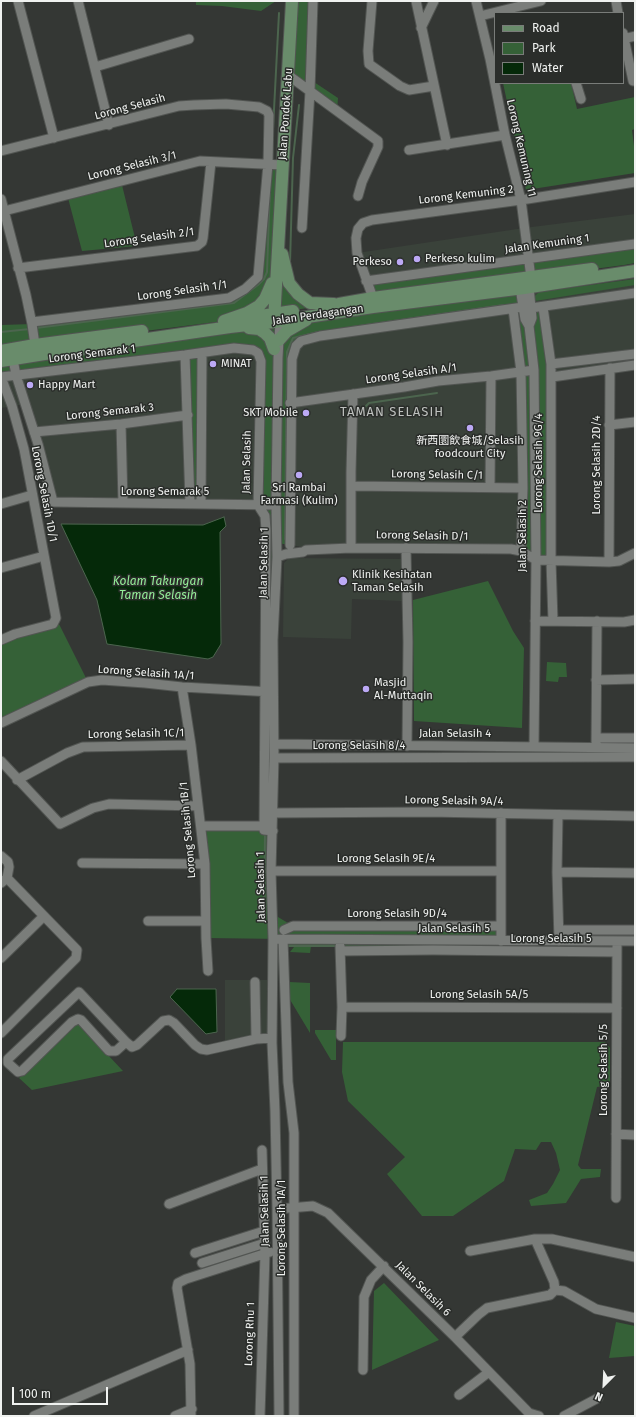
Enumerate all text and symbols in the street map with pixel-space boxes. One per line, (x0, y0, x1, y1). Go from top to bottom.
legend (494, 12, 624, 84)
text: Road (532, 21, 560, 35)
text: Park (532, 41, 556, 55)
text: Water (532, 61, 563, 75)
street label: Jalan Pondok Labu (276, 67, 296, 161)
street label: Lorong Selasih (93, 91, 167, 123)
street label: Lorong Kemuning 11 (503, 98, 539, 198)
street label: Lorong Selasih 3/1 (86, 149, 178, 183)
street label: Lorong Kemuning 2 (418, 183, 514, 207)
street label: Lorong Selasih 2/1 (103, 225, 195, 251)
street label: Jalan Kemuning 1 (504, 232, 590, 256)
place label: Perkeso kulim (425, 252, 495, 266)
marker: Perkeso kulim (412, 254, 422, 264)
place label: Perkeso (353, 255, 392, 269)
marker: Perkeso (395, 257, 405, 267)
street label: Lorong Selasih 1/1 (136, 278, 228, 304)
street label: Jalan Perdagangan (272, 302, 364, 328)
street label: Lorong Semarak 1 (48, 342, 136, 366)
place label: MINAT (221, 357, 252, 371)
marker: MINAT (208, 359, 218, 369)
street label: Lorong Selasih A/1 (365, 361, 457, 387)
place label: Happy Mart (38, 378, 96, 392)
marker: Happy Mart (25, 380, 35, 390)
street label: Lorong Semarak 3 (65, 401, 155, 423)
district label: TAMAN SELASIH (340, 404, 444, 420)
place label: SKT Mobile (243, 406, 298, 420)
marker: SKT Mobile (301, 408, 311, 418)
street label: Lorong Selasih 9G/4 (532, 413, 546, 513)
street label: Lorong Selasih 2D/4 (590, 415, 604, 515)
marker: 新西圜飲食城/Selasih foodcourt City (465, 423, 475, 433)
street label: Jalan Selasih (240, 430, 254, 494)
place label: 新西圜飲食城/Selasih foodcourt City (416, 434, 524, 460)
street label: Lorong Selasih 1D/1 (28, 445, 60, 543)
street label: Lorong Selasih C/1 (391, 468, 483, 482)
marker: Sri Rambai Farmasi (Kulim) (294, 470, 304, 480)
place label: Sri Rambai Farmasi (Kulim) (260, 481, 338, 507)
street label: Lorong Semarak 5 (121, 485, 209, 499)
street label: Jalan Selasih 2 (516, 500, 530, 572)
street label: Jalan Selasih 1 (257, 527, 271, 599)
street label: Lorong Selasih D/1 (376, 529, 468, 543)
place label: Klinik Kesihatan Taman Selasih (352, 568, 432, 594)
water label: Kolam Takungan Taman Selasih (113, 575, 203, 603)
marker: Klinik Kesihatan Taman Selasih (337, 575, 349, 587)
street label: Lorong Selasih 1A/1 (97, 663, 195, 683)
place label: Masjid Al-Muttaqin (374, 676, 433, 702)
marker: Masjid Al-Muttaqin (361, 684, 371, 694)
street label: Lorong Selasih 1C/1 (88, 727, 184, 741)
street label: Jalan Selasih 4 (419, 727, 491, 741)
street label: Lorong Selasih 8/4 (313, 739, 405, 753)
street label: Lorong Selasih 1B/1 (177, 781, 199, 879)
street label: Lorong Selasih 9A/4 (405, 794, 503, 808)
street label: Jalan Selasih 1 (254, 851, 268, 923)
street label: Lorong Selasih 9E/4 (337, 852, 435, 866)
street label: Lorong Selasih 9D/4 (347, 907, 447, 921)
street label: Jalan Selasih 5 (418, 922, 490, 936)
street label: Lorong Selasih 5 (510, 932, 592, 946)
street label: Lorong Selasih 5A/5 (430, 988, 528, 1002)
street label: Lorong Selasih 5/5 (597, 1024, 611, 1116)
street label: Jalan Selasih 1 (258, 1175, 272, 1247)
street label: Lorong Selasih 1A/1 (275, 1180, 289, 1276)
street label: Jalan Selasih 6 (393, 1259, 453, 1319)
street label: Lorong Rhu 1 (242, 1302, 258, 1366)
north arrow (584, 1365, 624, 1405)
scale bar (14, 1379, 110, 1405)
text: 100 m (19, 1387, 51, 1401)
text: N (593, 1389, 605, 1404)

